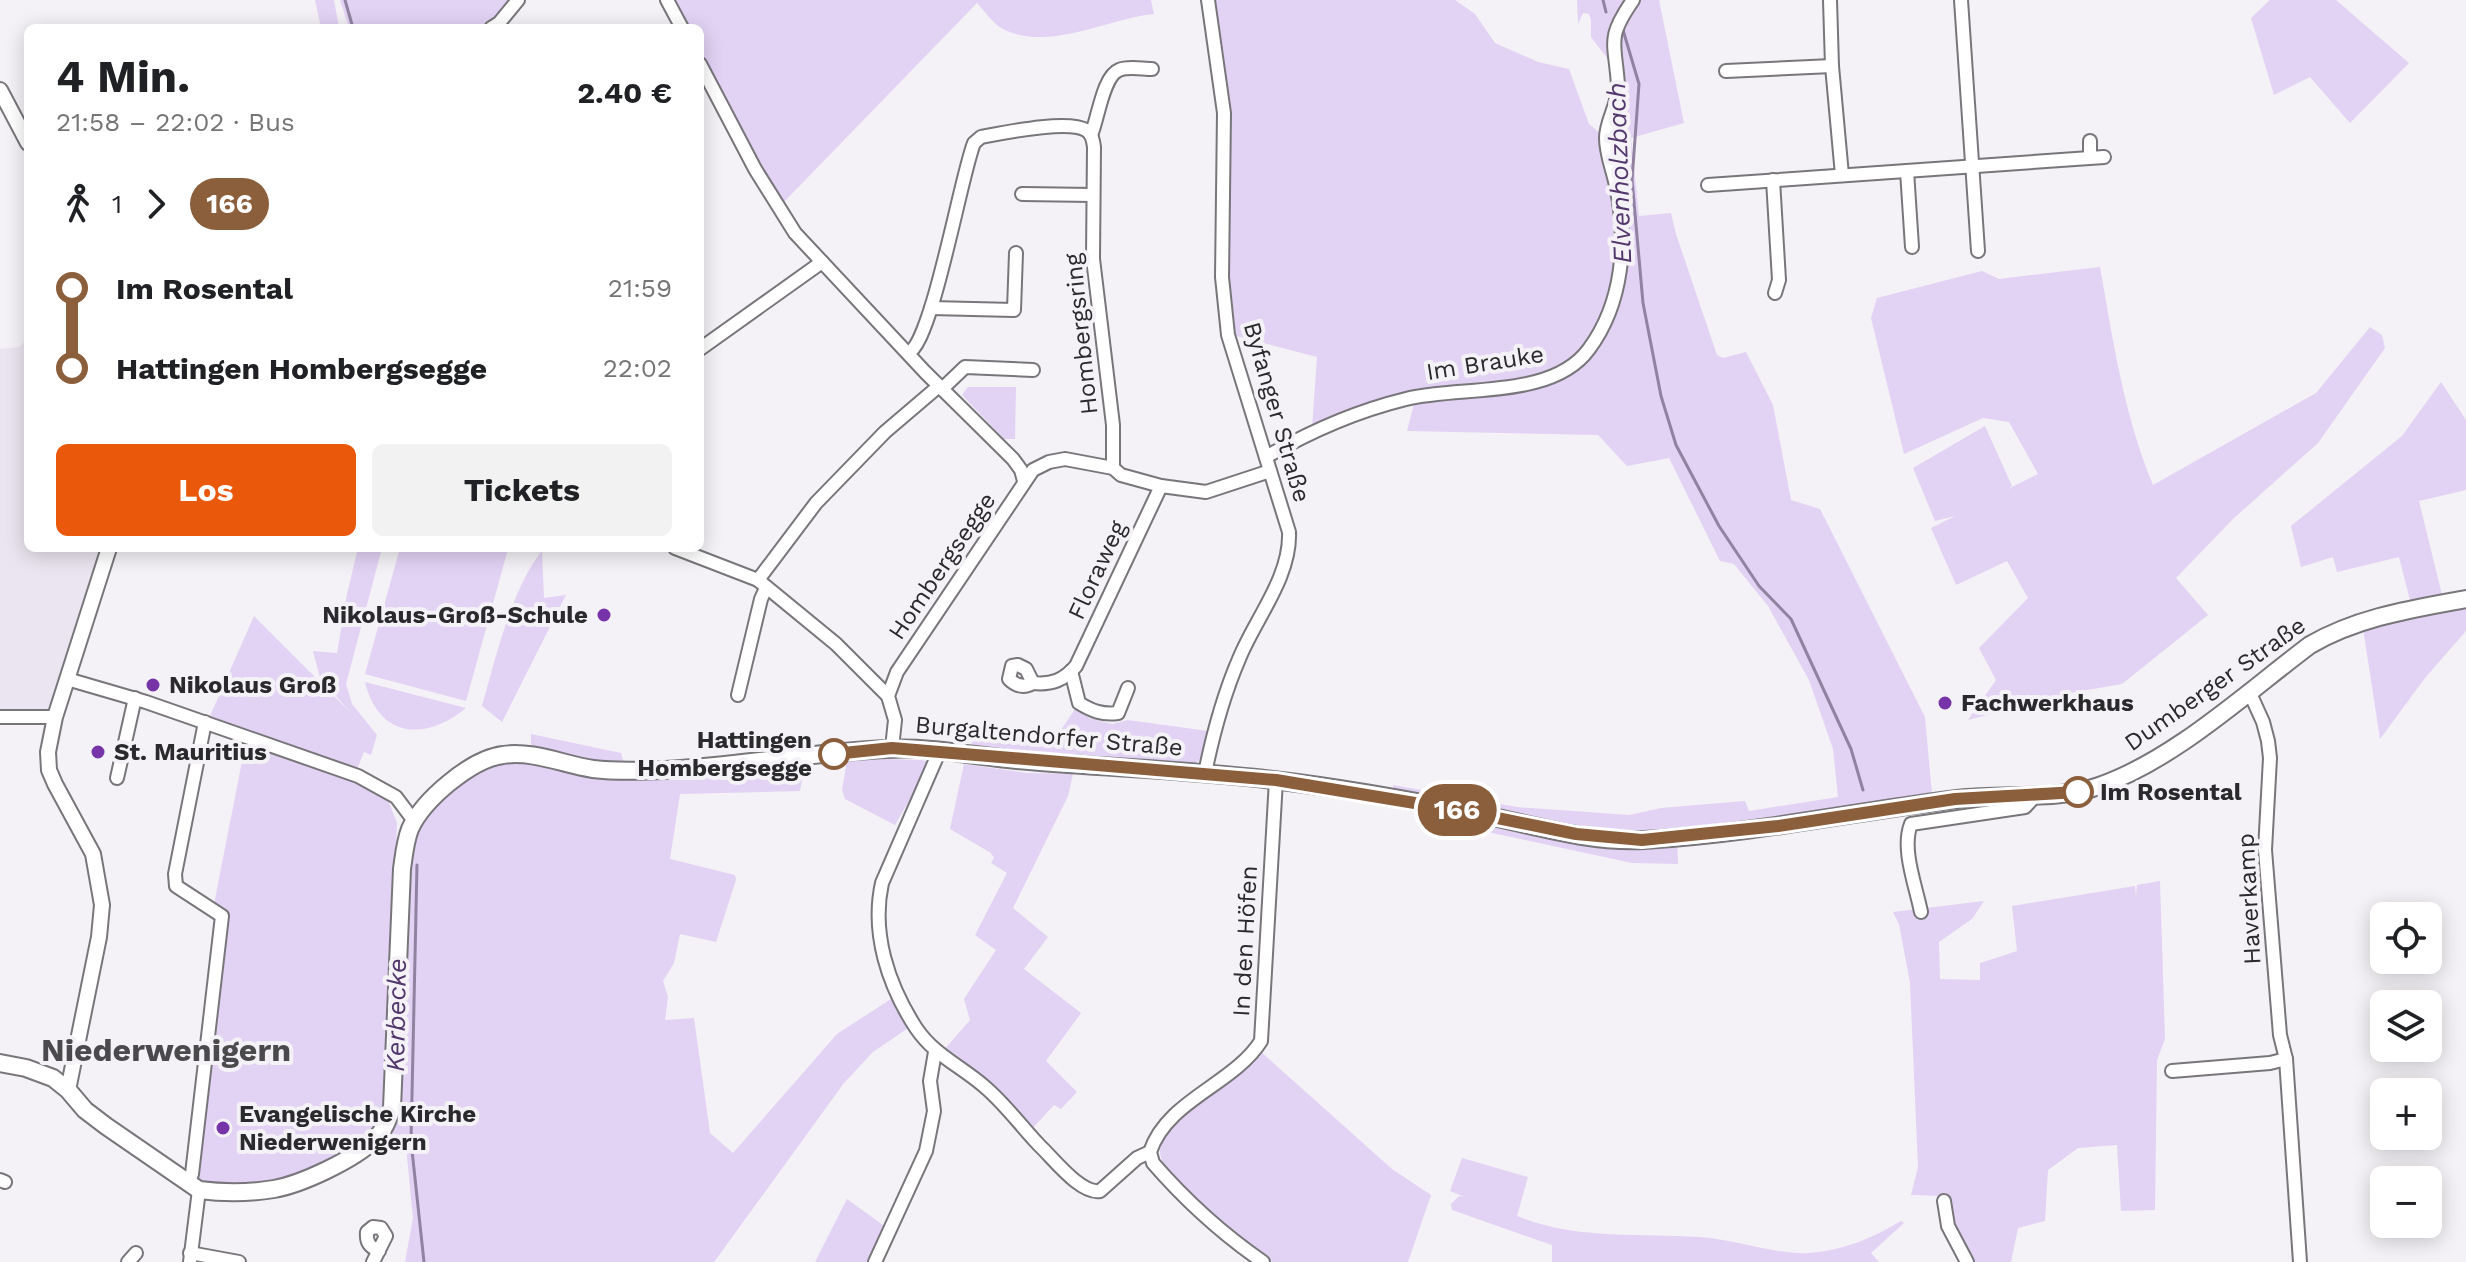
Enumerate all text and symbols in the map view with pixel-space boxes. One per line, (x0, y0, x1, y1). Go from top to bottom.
text: 4 Min. (56, 51, 190, 103)
text: 2.40 € (577, 75, 672, 110)
water label: Elvenholzbach (1601, 82, 1637, 264)
text: 21:58 – 22:02 · Bus (56, 107, 295, 137)
icon: walk (56, 182, 100, 226)
icon: forward (134, 182, 178, 226)
text: 166 (206, 187, 253, 220)
text: 1 (112, 189, 122, 219)
street label: Hombergsring (1059, 252, 1103, 416)
text: Im Rosental (116, 271, 293, 306)
text: 21:59 (608, 273, 672, 303)
street label: Byfanger Straße (1238, 319, 1316, 505)
street label: Im Brauke (1424, 340, 1546, 386)
text: Hattingen Hombergsegge (116, 351, 487, 386)
text: 22:02 (603, 353, 672, 383)
button: Los (56, 444, 356, 536)
button: Tickets (372, 444, 672, 536)
street label: Hombergsegge (882, 487, 1002, 645)
street label: Floraweg (1062, 516, 1132, 624)
place label: Nikolaus-Groß-Schule (322, 601, 588, 629)
marker: Nikolaus-Groß-Schule (595, 606, 613, 624)
street label: Dumberger Straße (2119, 611, 2311, 757)
place label: Nikolaus Groß (169, 671, 336, 699)
marker: Nikolaus Groß (144, 676, 162, 694)
place label: Fachwerkhaus (1961, 689, 2134, 717)
marker: Fachwerkhaus (1936, 694, 1954, 712)
street label: Burgaltendorfer Straße (914, 710, 1184, 762)
place label: Hattingen Hombergsegge (637, 726, 812, 782)
place label: St. Mauritius (114, 738, 267, 766)
marker: Hattingen Hombergsegge (819, 739, 849, 769)
marker: St. Mauritius (89, 743, 107, 761)
marker: Im Rosental (2063, 777, 2093, 807)
place label: Im Rosental (2100, 778, 2242, 806)
line badge: 166 (1411, 784, 1503, 836)
text: 166 (1434, 793, 1480, 826)
street label: Haverkamp (2232, 833, 2266, 965)
street label: In den Höfen (1227, 865, 1263, 1017)
map controls (2370, 902, 2442, 1238)
button: locate (2370, 902, 2442, 974)
water label: Kerbecke (380, 958, 412, 1072)
button: layers (2370, 990, 2442, 1062)
district label: Niederwenigern (41, 1031, 291, 1069)
button: + (2370, 1078, 2442, 1150)
place label: Evangelische Kirche Niederwenigern (239, 1100, 476, 1156)
marker: Evangelische Kirche Niederwenigern (214, 1119, 232, 1137)
button: − (2370, 1166, 2442, 1238)

